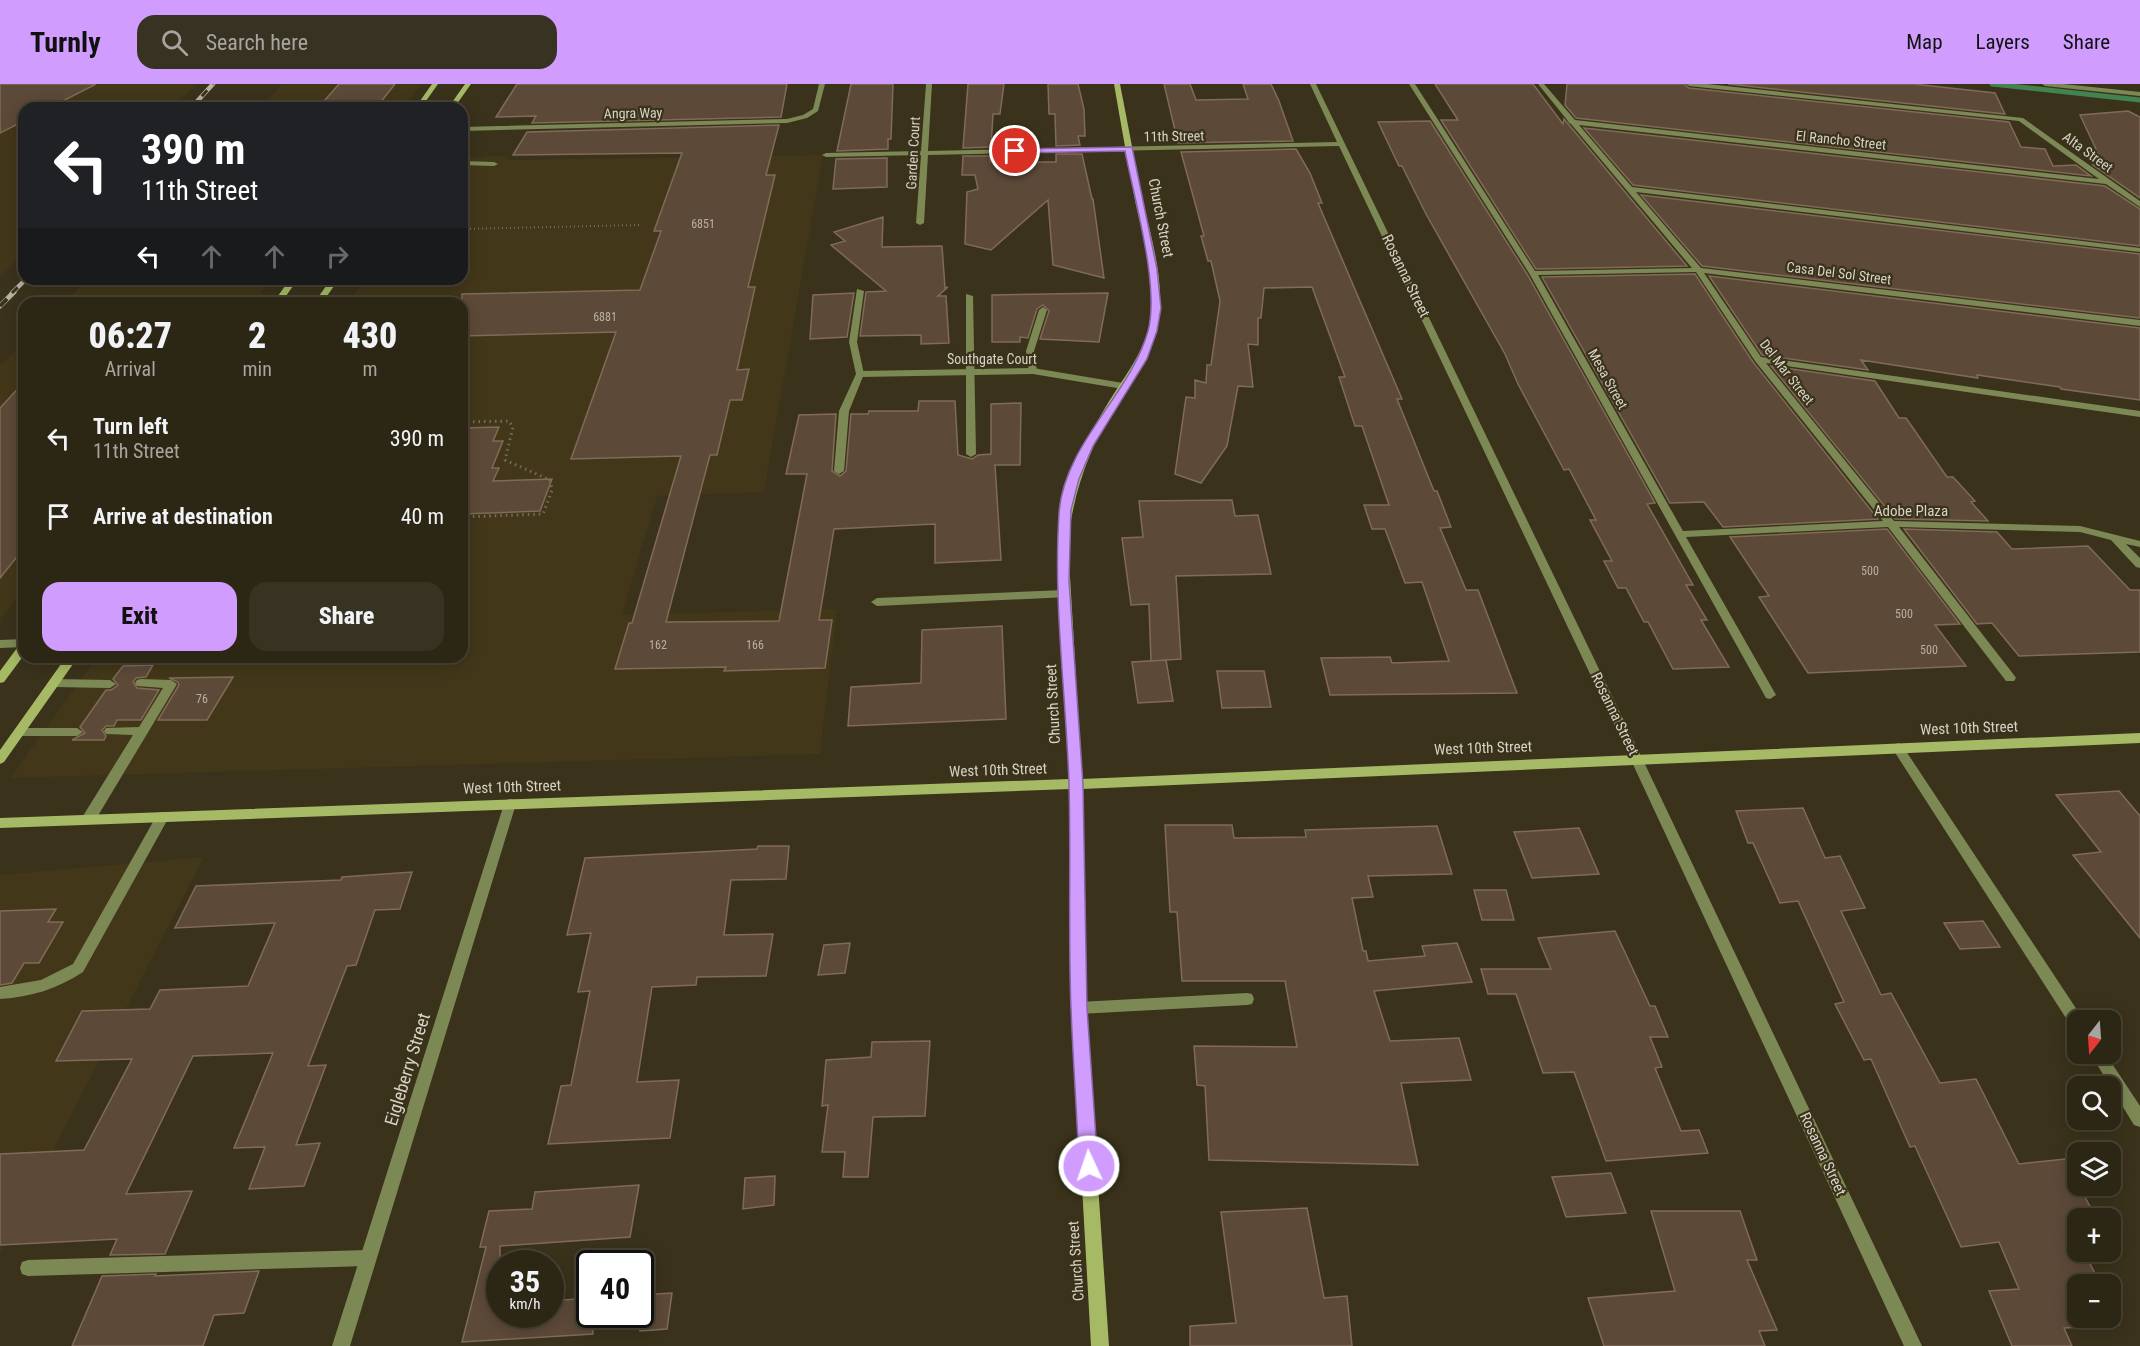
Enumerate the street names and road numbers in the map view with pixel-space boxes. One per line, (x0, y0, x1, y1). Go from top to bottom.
street label: Angra Way (604, 104, 663, 122)
street label: Garden Court (903, 116, 923, 190)
street label: 11th Street (1143, 127, 1205, 145)
street label: El Rancho Street (1795, 127, 1887, 153)
street label: Alta Street (2060, 128, 2116, 176)
street label: Church Street (1145, 177, 1177, 259)
street label: Rosanna Street (1378, 232, 1434, 320)
street label: Casa Del Sol Street (1786, 259, 1892, 287)
street label: Del Mar Street (1757, 336, 1817, 408)
street label: Mesa Street (1585, 346, 1631, 412)
street label: Southgate Court (947, 351, 1037, 367)
street label: Adobe Plaza (1874, 502, 1948, 520)
street label: Church Street (1042, 663, 1064, 745)
street label: Rosanna Street (1587, 670, 1643, 758)
street label: West 10th Street (1920, 717, 2018, 739)
street label: West 10th Street (1434, 737, 1532, 759)
street label: West 10th Street (949, 759, 1047, 781)
street label: West 10th Street (463, 776, 561, 798)
street label: Eigleberry Street (380, 1010, 434, 1128)
street label: Rosanna Street (1796, 1109, 1850, 1199)
street label: Church Street (1064, 1220, 1088, 1302)

